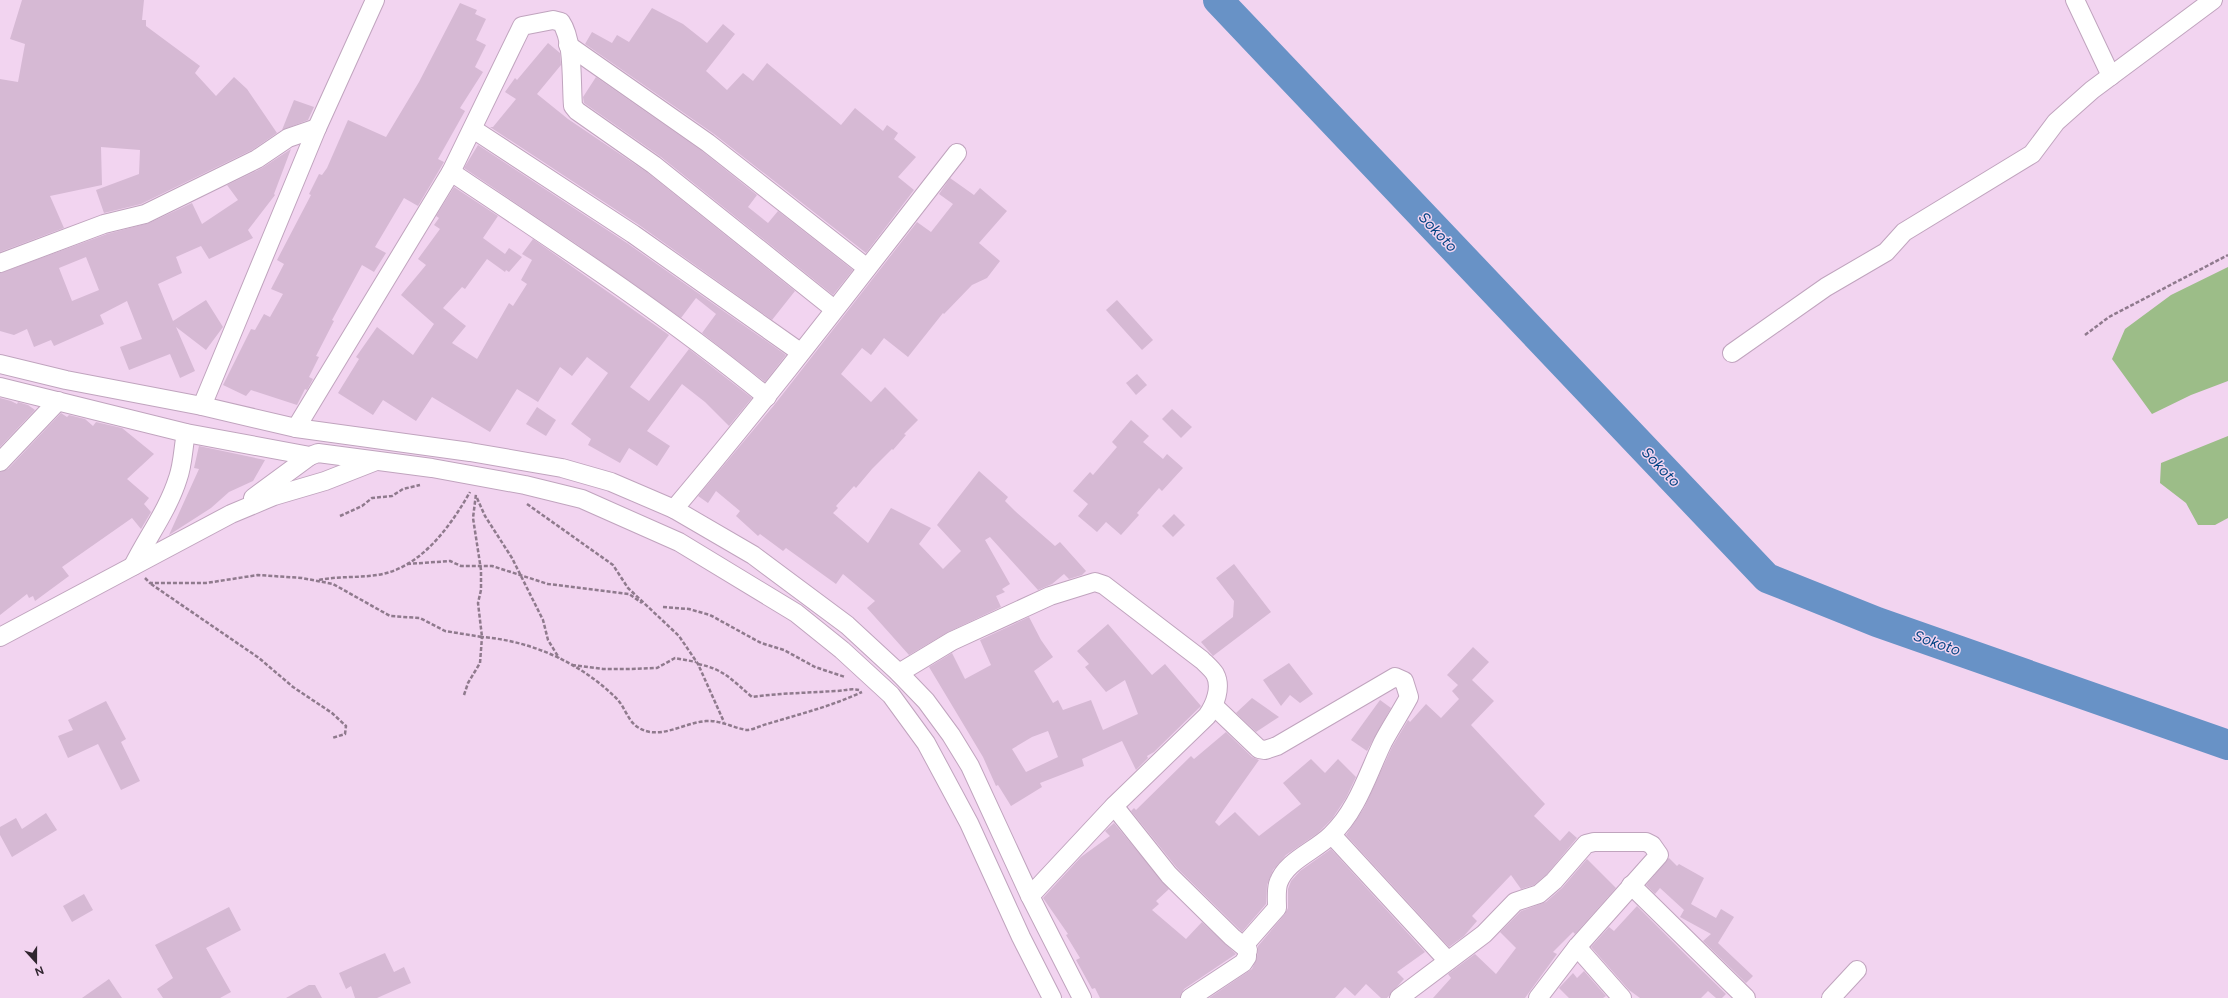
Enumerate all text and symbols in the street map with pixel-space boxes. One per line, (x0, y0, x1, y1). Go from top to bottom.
water label: Sokoto (1415, 208, 1461, 256)
water label: Sokoto (1638, 443, 1684, 491)
water label: Sokoto (1911, 627, 1963, 659)
north arrow (16, 942, 56, 982)
text: N (33, 963, 46, 978)

